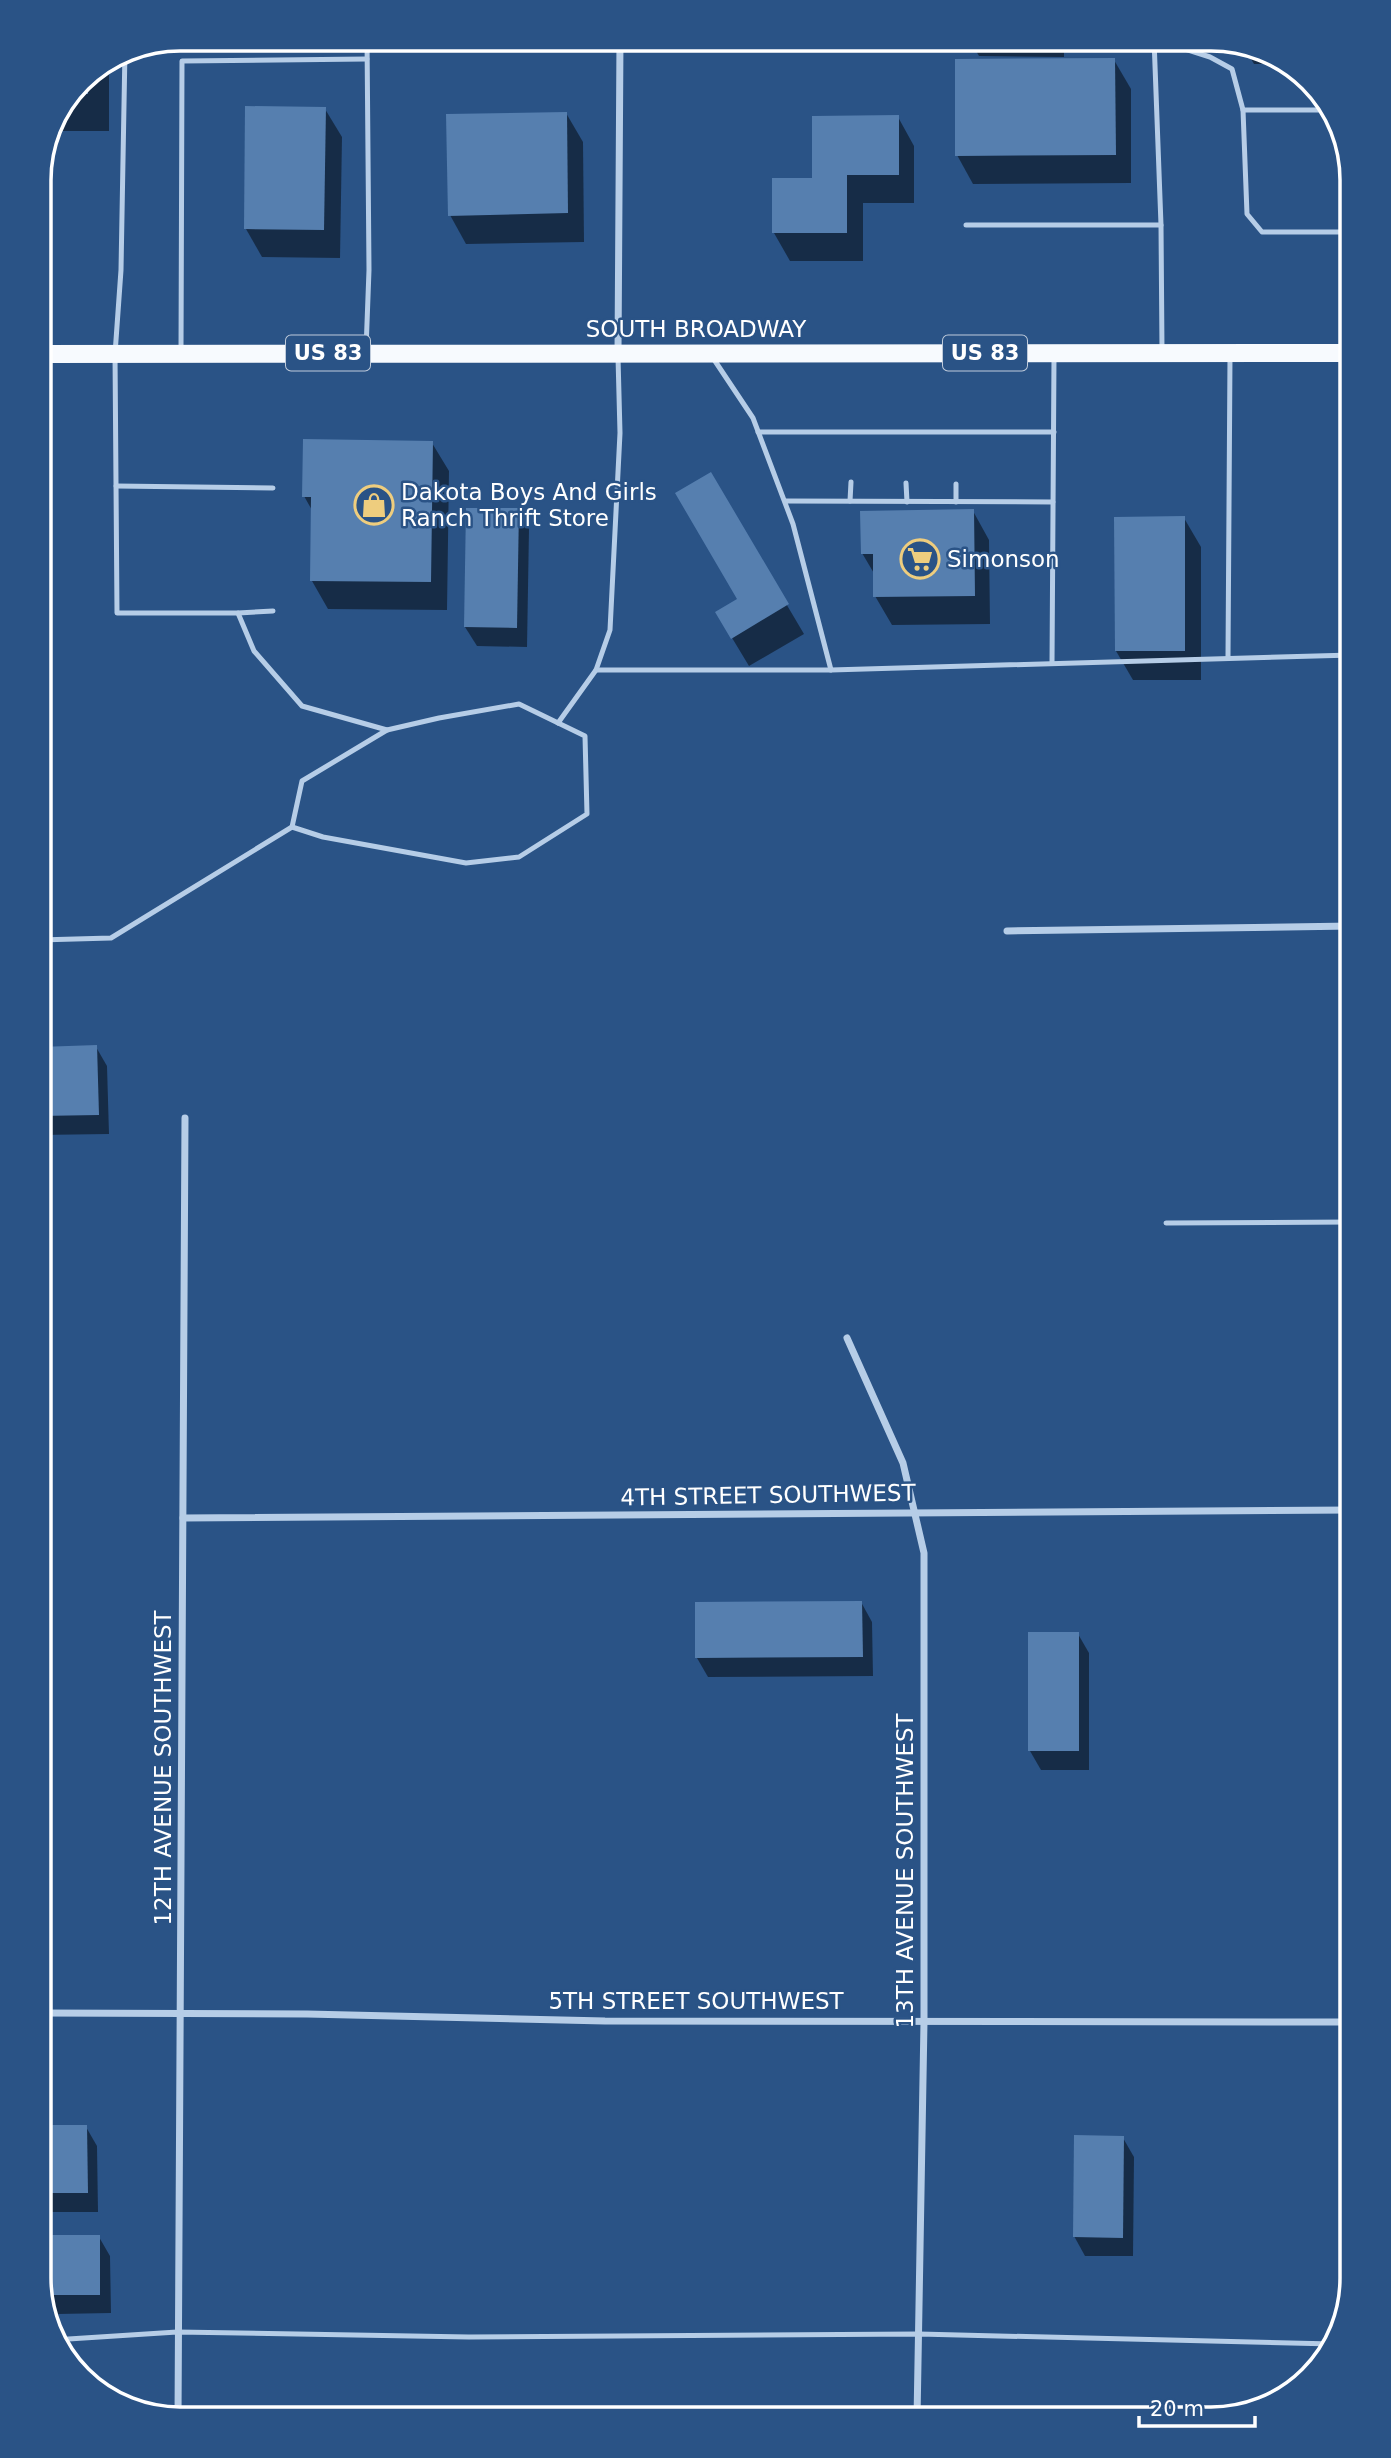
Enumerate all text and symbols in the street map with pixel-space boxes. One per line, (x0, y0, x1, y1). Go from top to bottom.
street label: SOUTH BROADWAY (586, 316, 807, 342)
road number: US 83 (286, 336, 370, 370)
road number: US 83 (943, 336, 1027, 370)
place label: Dakota Boys And Girls Ranch Thrift Store (401, 479, 657, 531)
shop icon: Dakota Boys And Girls Ranch Thrift Store (353, 484, 395, 526)
supermarket icon: Simonson (899, 538, 941, 580)
place label: Simonson (947, 546, 1060, 572)
street label: 4TH STREET SOUTHWEST (620, 1479, 917, 1511)
street label: 12TH AVENUE SOUTHWEST (150, 1609, 176, 1926)
street label: 13TH AVENUE SOUTHWEST (892, 1712, 918, 2029)
street label: 5TH STREET SOUTHWEST (548, 1988, 845, 2014)
scale bar (1139, 2384, 1254, 2428)
text: 20 m (1150, 2397, 1204, 2421)

